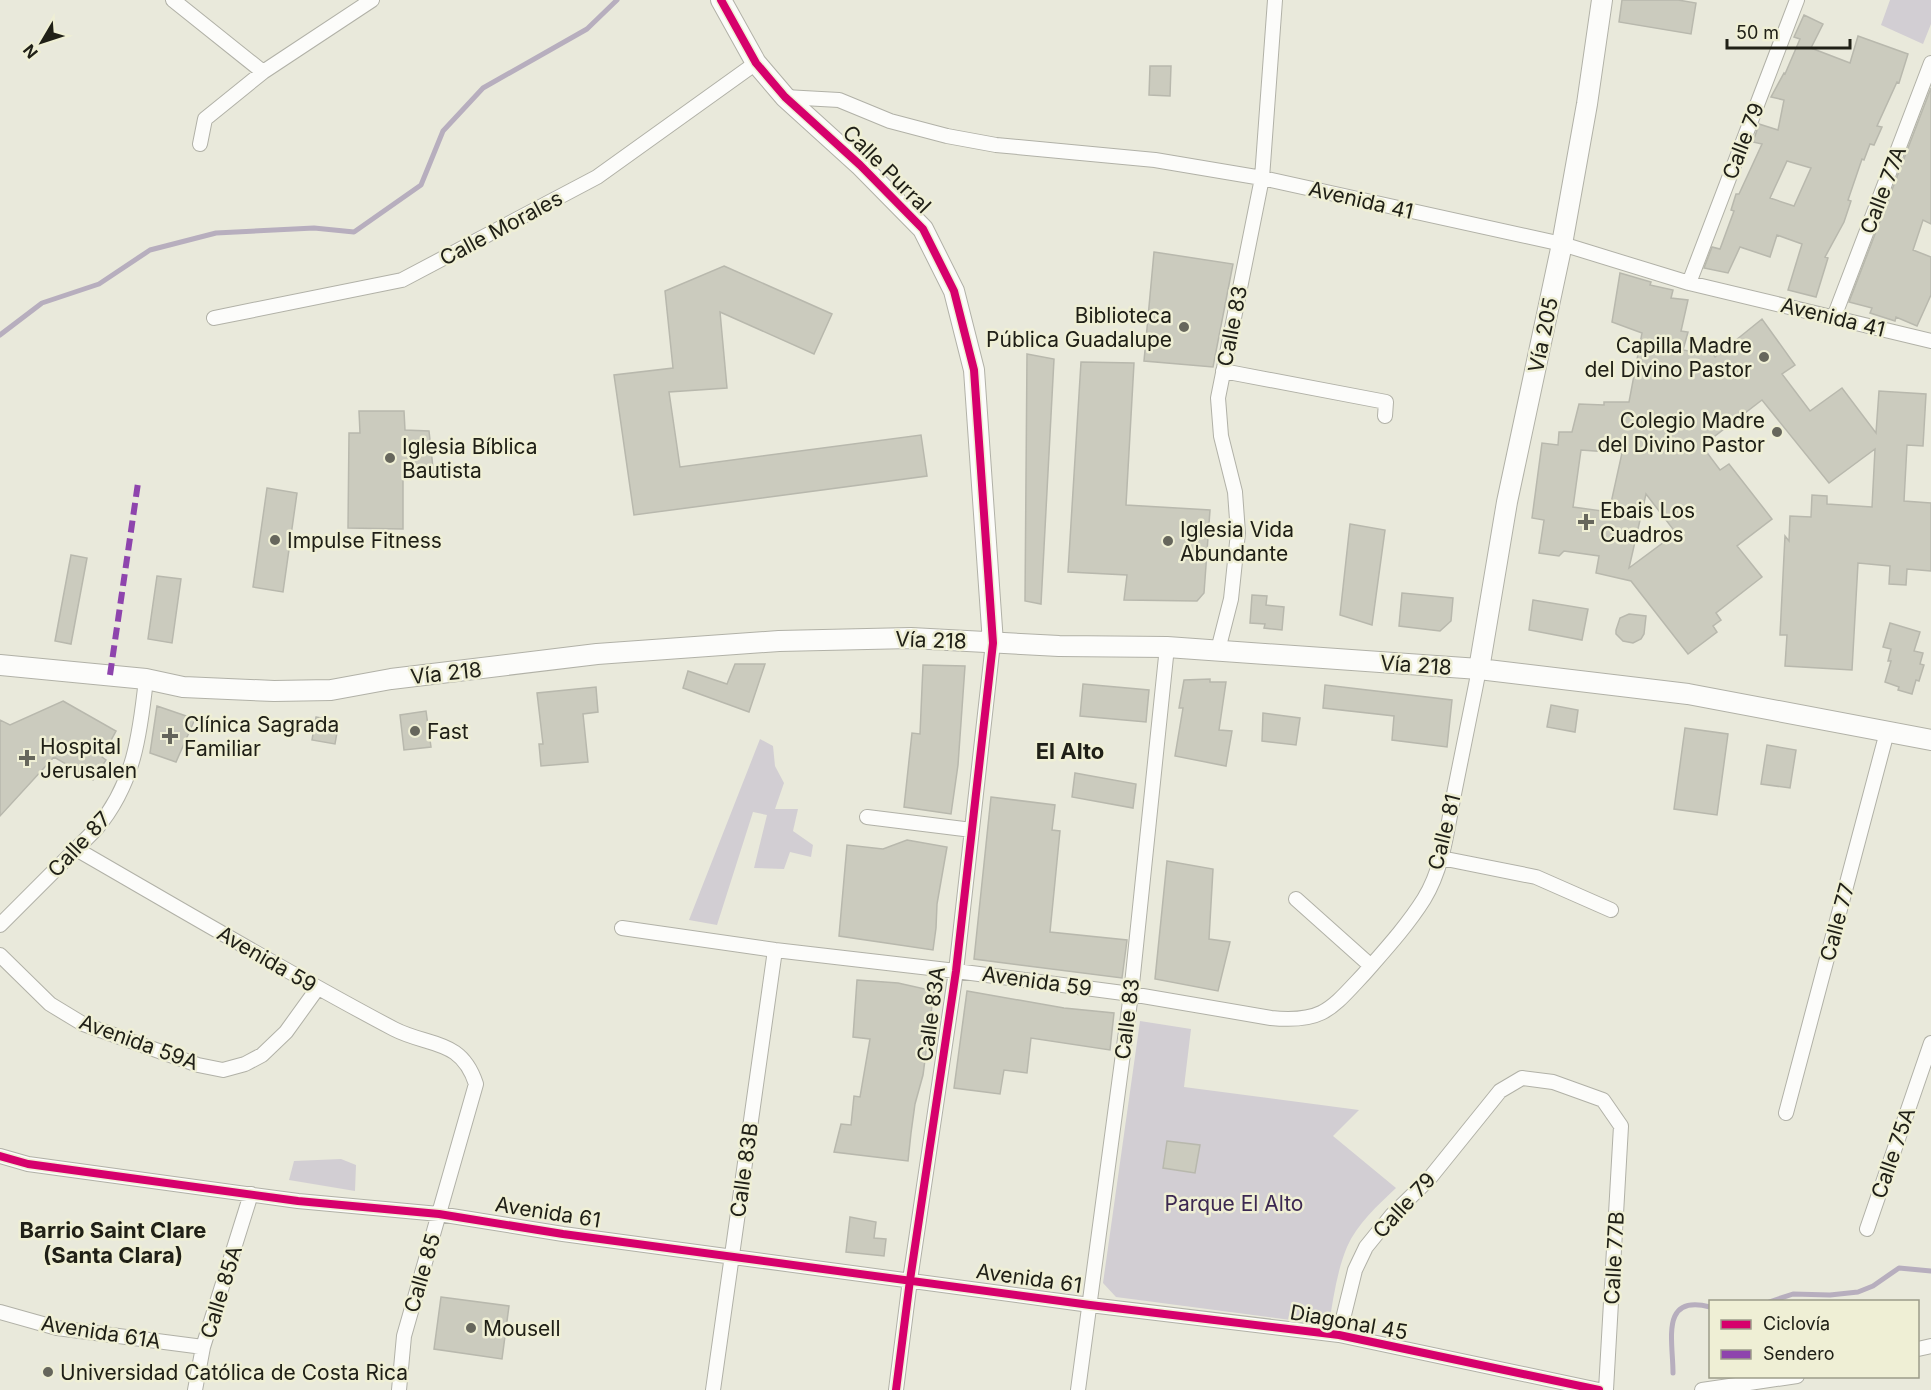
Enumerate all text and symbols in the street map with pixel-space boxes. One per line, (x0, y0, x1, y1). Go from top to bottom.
north arrow (12, 12, 72, 72)
scale bar (1727, 12, 1850, 50)
text: 50 m (1736, 22, 1779, 43)
text: N (19, 40, 42, 62)
street label: Calle 79 (1717, 99, 1769, 183)
street label: Calle Purral (838, 120, 936, 218)
street label: Calle 77A (1855, 143, 1911, 237)
street label: Avenida 41 (1306, 176, 1416, 224)
street label: Calle Morales (435, 185, 567, 271)
street label: Calle 83 (1212, 284, 1252, 368)
street label: Avenida 41 (1778, 292, 1888, 342)
street label: Vía 205 (1523, 295, 1563, 375)
place label: Biblioteca Pública Guadalupe (986, 303, 1172, 352)
marker: Biblioteca Pública Guadalupe (1177, 320, 1191, 334)
place label: Capilla Madre del Divino Pastor (1584, 333, 1752, 382)
marker: Capilla Madre del Divino Pastor (1757, 350, 1771, 364)
place label: Colegio Madre del Divino Pastor (1597, 408, 1765, 457)
marker: Colegio Madre del Divino Pastor (1770, 425, 1784, 439)
place label: Iglesia Bíblica Bautista (402, 434, 538, 483)
marker: Iglesia Bíblica Bautista (383, 451, 397, 465)
place label: Ebais Los Cuadros (1600, 498, 1695, 547)
marker: Ebais Los Cuadros (1577, 513, 1595, 531)
place label: Iglesia Vida Abundante (1180, 517, 1294, 566)
place label: Impulse Fitness (287, 528, 442, 553)
marker: Impulse Fitness (268, 533, 282, 547)
marker: Iglesia Vida Abundante (1161, 534, 1175, 548)
street label: Vía 218 (895, 626, 967, 654)
street label: Vía 218 (1379, 650, 1453, 680)
street label: Vía 218 (409, 657, 483, 689)
place label: Clínica Sagrada Familiar (184, 712, 339, 761)
place label: Fast (427, 719, 469, 744)
marker: Fast (408, 724, 422, 738)
marker: Clínica Sagrada Familiar (161, 727, 179, 745)
place label: Hospital Jerusalen (40, 734, 137, 783)
district label: El Alto (1036, 738, 1104, 764)
marker: Hospital Jerusalen (18, 749, 36, 767)
street label: Calle 81 (1423, 792, 1465, 872)
street label: Calle 87 (42, 806, 116, 882)
street label: Calle 77 (1815, 880, 1859, 964)
street label: Avenida 59 (213, 921, 321, 997)
street label: Avenida 59 (981, 961, 1093, 1001)
street label: Calle 83A (912, 965, 950, 1063)
street label: Calle 83 (1110, 977, 1144, 1061)
street label: Avenida 59A (76, 1009, 202, 1075)
street label: Calle 75A (1866, 1104, 1920, 1202)
street label: Calle 83B (725, 1121, 763, 1219)
street label: Calle 79 (1368, 1167, 1440, 1243)
street label: Avenida 61 (494, 1191, 602, 1233)
park label: Parque El Alto (1165, 1191, 1303, 1216)
street label: Calle 77B (1599, 1211, 1629, 1305)
district label: Barrio Saint Clare (Santa Clara) (20, 1217, 206, 1268)
street label: Calle 85 (399, 1231, 445, 1315)
street label: Calle 85A (195, 1243, 247, 1341)
street label: Avenida 61 (975, 1258, 1083, 1298)
street label: Diagonal 45 (1288, 1299, 1410, 1345)
legend (1709, 1300, 1919, 1378)
street label: Avenida 61A (39, 1310, 163, 1354)
text: Ciclovía (1763, 1313, 1830, 1334)
place label: Mousell (483, 1316, 560, 1341)
marker: Mousell (464, 1321, 478, 1335)
text: Sendero (1763, 1343, 1834, 1364)
place label: Universidad Católica de Costa Rica (60, 1360, 408, 1385)
marker: Universidad Católica de Costa Rica (41, 1365, 55, 1379)

